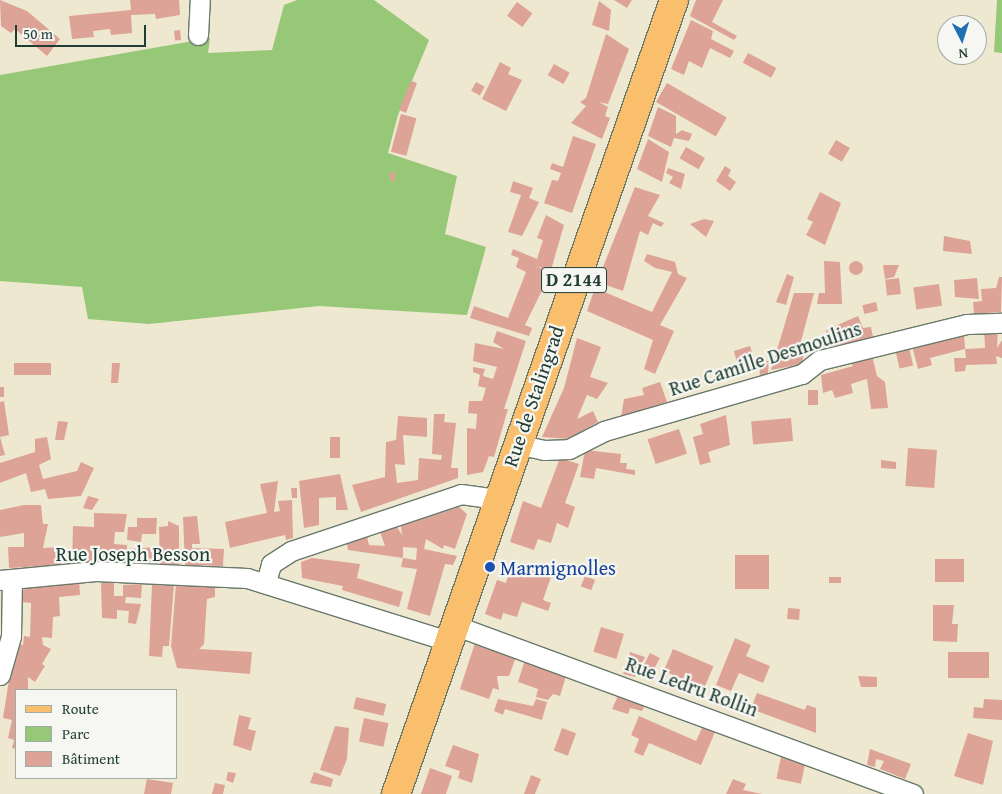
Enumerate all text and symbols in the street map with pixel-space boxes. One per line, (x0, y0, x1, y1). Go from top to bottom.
scale bar (18, 15, 149, 47)
north arrow (937, 15, 987, 65)
text: 50 m (23, 23, 53, 44)
text: N (958, 44, 969, 64)
road number: D 2144 (540, 264, 608, 296)
street label: Rue Camille Desmoulins (666, 316, 864, 400)
street label: Rue de Stalingrad (498, 322, 568, 470)
street label: Rue Joseph Besson (56, 541, 210, 565)
place label: Marmignolles (500, 555, 616, 579)
marker: Marmignolles (484, 561, 496, 573)
street label: Rue Ledru Rollin (622, 651, 762, 721)
legend (15, 689, 178, 779)
text: Route (62, 698, 99, 719)
text: Parc (62, 723, 90, 744)
text: Bâtiment (62, 748, 120, 769)

